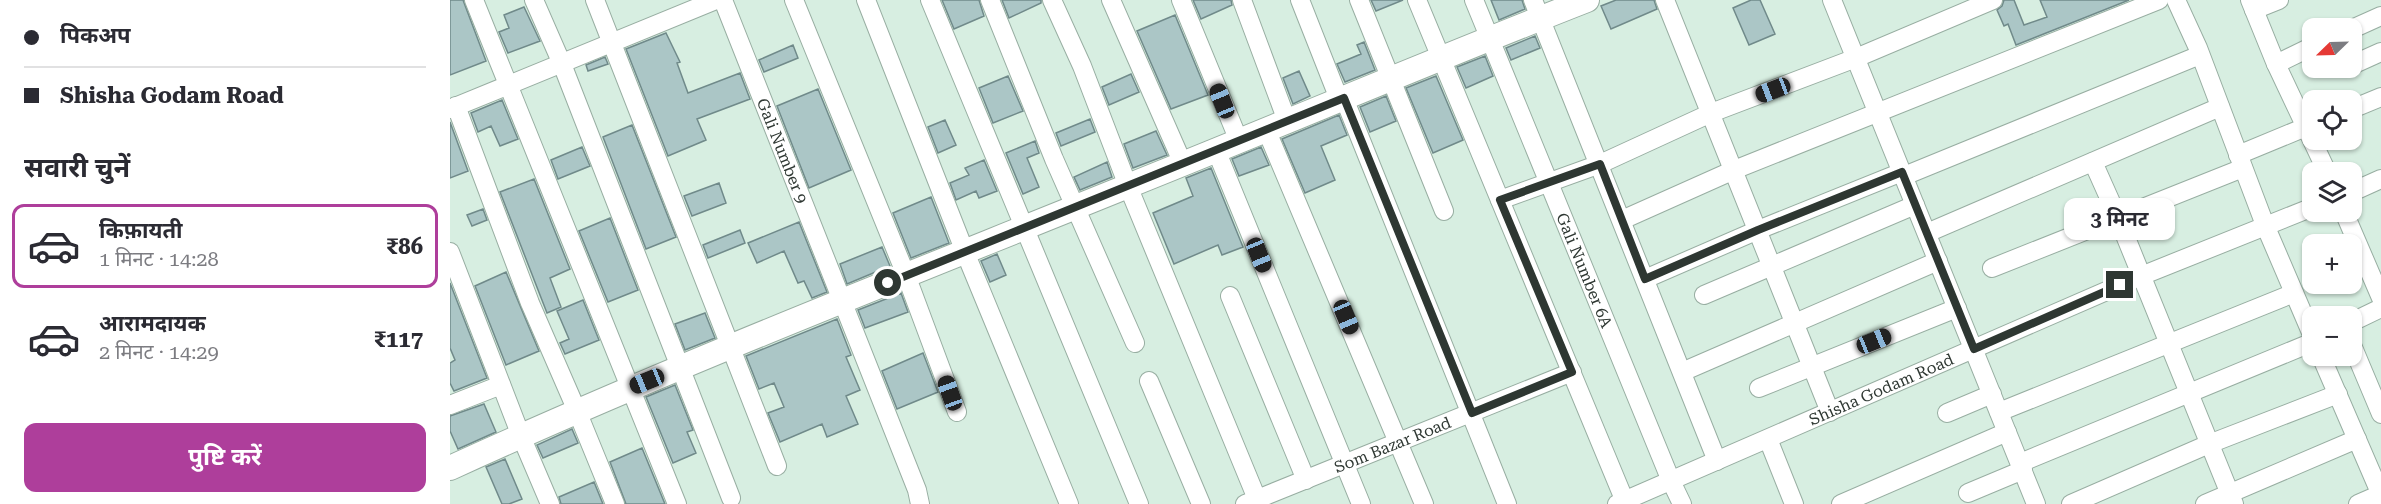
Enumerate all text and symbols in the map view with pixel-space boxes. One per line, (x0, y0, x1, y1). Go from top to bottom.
north arrow (2302, 18, 2362, 78)
map controls (2302, 18, 2362, 366)
text: पिकअप (60, 23, 131, 48)
car (1753, 75, 1793, 105)
car (1207, 81, 1237, 121)
text: Shisha Godam Road (60, 83, 284, 108)
button: locate (2302, 90, 2362, 150)
street label: Gali Number 9 (753, 96, 811, 206)
text: सवारी चुनें (24, 152, 130, 184)
button: layers (2302, 162, 2362, 222)
callout: 3 मिनट (2064, 198, 2176, 240)
text: 3 मिनट (2090, 207, 2149, 231)
street label: Gali Number 6A (1552, 210, 1617, 331)
text: किफ़ायती (99, 218, 183, 243)
icon: car (27, 219, 81, 273)
text: ₹86 (386, 234, 423, 259)
button: + (2302, 234, 2362, 294)
car (1244, 235, 1274, 275)
text: 1 मिनट · 14:28 (99, 247, 219, 271)
route start (874, 269, 901, 296)
route end (2106, 271, 2133, 298)
car (1331, 297, 1361, 337)
button: − (2302, 306, 2362, 366)
text: आरामदायक (99, 311, 206, 336)
icon: car (27, 312, 81, 366)
car (1854, 326, 1894, 356)
text: ₹117 (374, 327, 423, 352)
text: 2 मिनट · 14:29 (99, 340, 219, 364)
street label: Shisha Godam Road (1806, 350, 1956, 429)
car (627, 366, 667, 396)
car (935, 373, 965, 413)
street label: Som Bazar Road (1331, 413, 1454, 477)
button: पुष्टि करें (24, 423, 426, 492)

